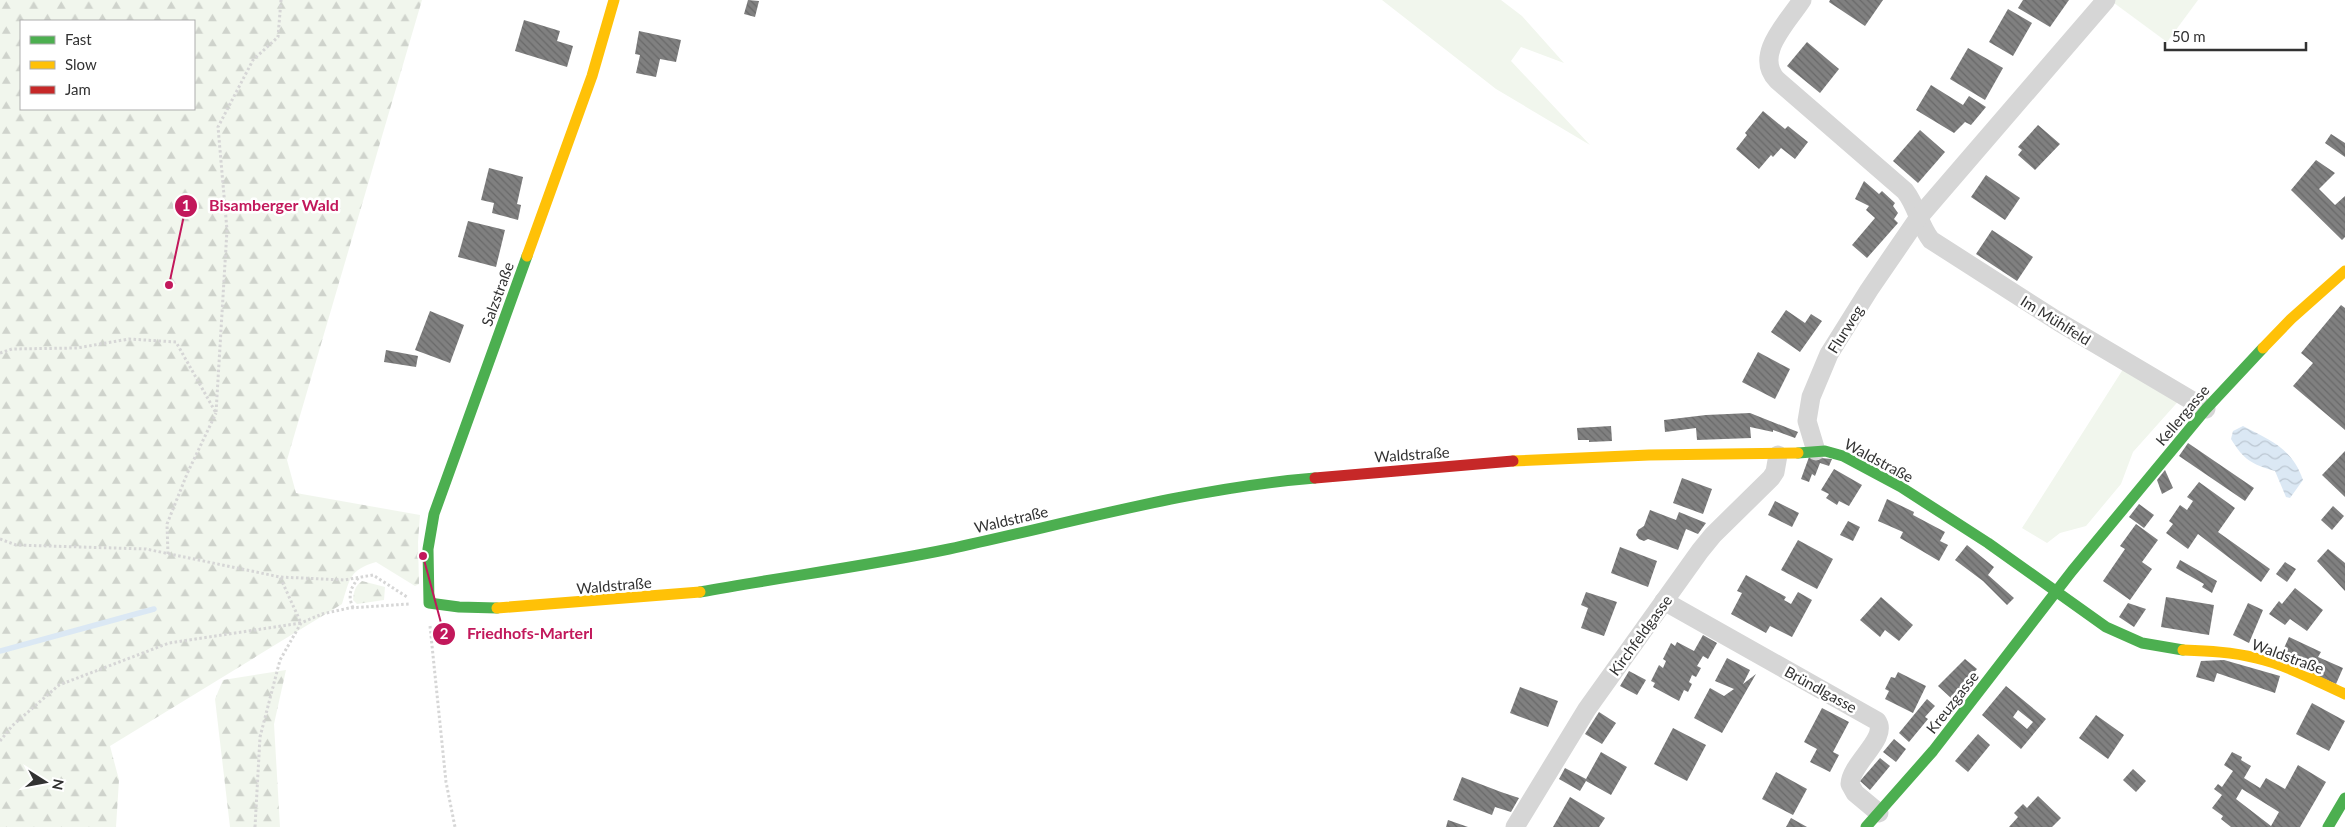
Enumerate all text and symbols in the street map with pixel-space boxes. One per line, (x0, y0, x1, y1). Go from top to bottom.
legend (20, 20, 195, 110)
scale bar (2165, 20, 2306, 52)
text: 50 m (2172, 27, 2206, 45)
text: Fast (65, 30, 92, 48)
text: Slow (65, 55, 97, 73)
text: Jam (65, 80, 91, 98)
callout: Bisamberger Wald (174, 190, 349, 221)
text: Bisamberger Wald (209, 195, 339, 214)
text: 1 (182, 196, 190, 214)
street label: Salzstraße (477, 259, 517, 329)
street label: Im Mühlfeld (2018, 291, 2094, 349)
street label: Flurweg (1823, 302, 1867, 356)
street label: Kellergasse (2151, 381, 2213, 449)
street label: Waldstraße (1841, 434, 1917, 486)
street label: Waldstraße (1374, 442, 1450, 466)
street label: Waldstraße (972, 502, 1050, 536)
street label: Waldstraße (576, 573, 652, 597)
street label: Kirchfeldgasse (1605, 591, 1675, 679)
callout: Friedhofs-Marterl (432, 618, 603, 649)
text: Friedhofs-Marterl (467, 623, 593, 642)
text: 2 (440, 624, 449, 642)
street label: Waldstraße (2250, 635, 2327, 677)
street label: Bründlgasse (1782, 662, 1860, 716)
street label: Kreuzgasse (1922, 667, 1982, 737)
north arrow (20, 757, 70, 807)
text: N (49, 778, 68, 791)

